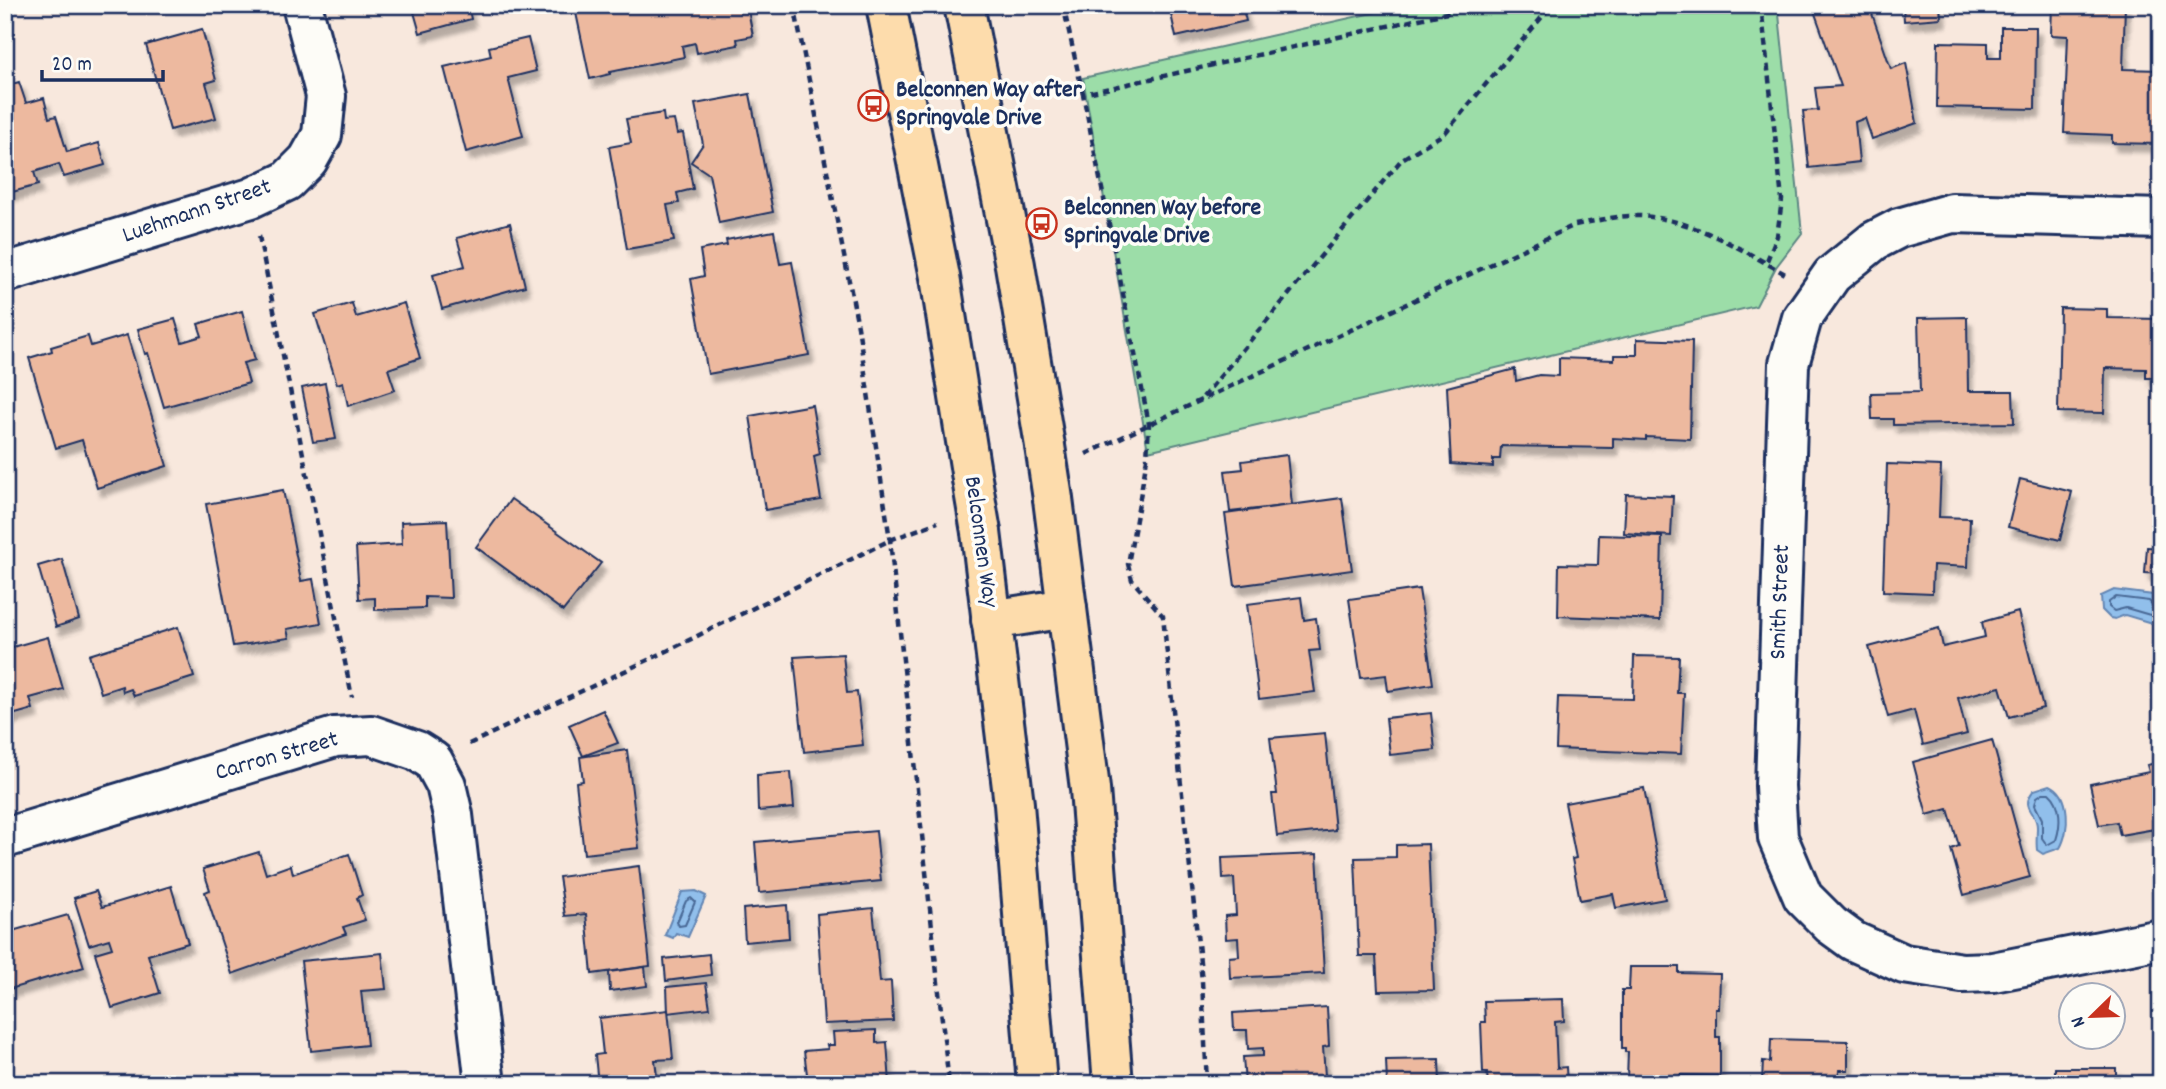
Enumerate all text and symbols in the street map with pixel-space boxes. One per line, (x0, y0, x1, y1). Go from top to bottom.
scale bar (42, 38, 163, 82)
text: 20 m (52, 51, 92, 81)
place label: Belconnen Way after Springvale Drive (896, 74, 1083, 136)
bus stop icon: Belconnen Way after Springvale Drive (856, 88, 890, 122)
street label: Luehmann Street (118, 171, 276, 253)
place label: Belconnen Way before Springvale Drive (1064, 192, 1262, 254)
bus stop icon: Belconnen Way before Springvale Drive (1024, 206, 1058, 240)
street label: Belconnen Way (954, 474, 1006, 611)
street label: Smith Street (1762, 544, 1800, 660)
street label: Carron Street (212, 723, 343, 791)
north arrow (2058, 981, 2128, 1050)
text: N (2065, 1012, 2094, 1031)

